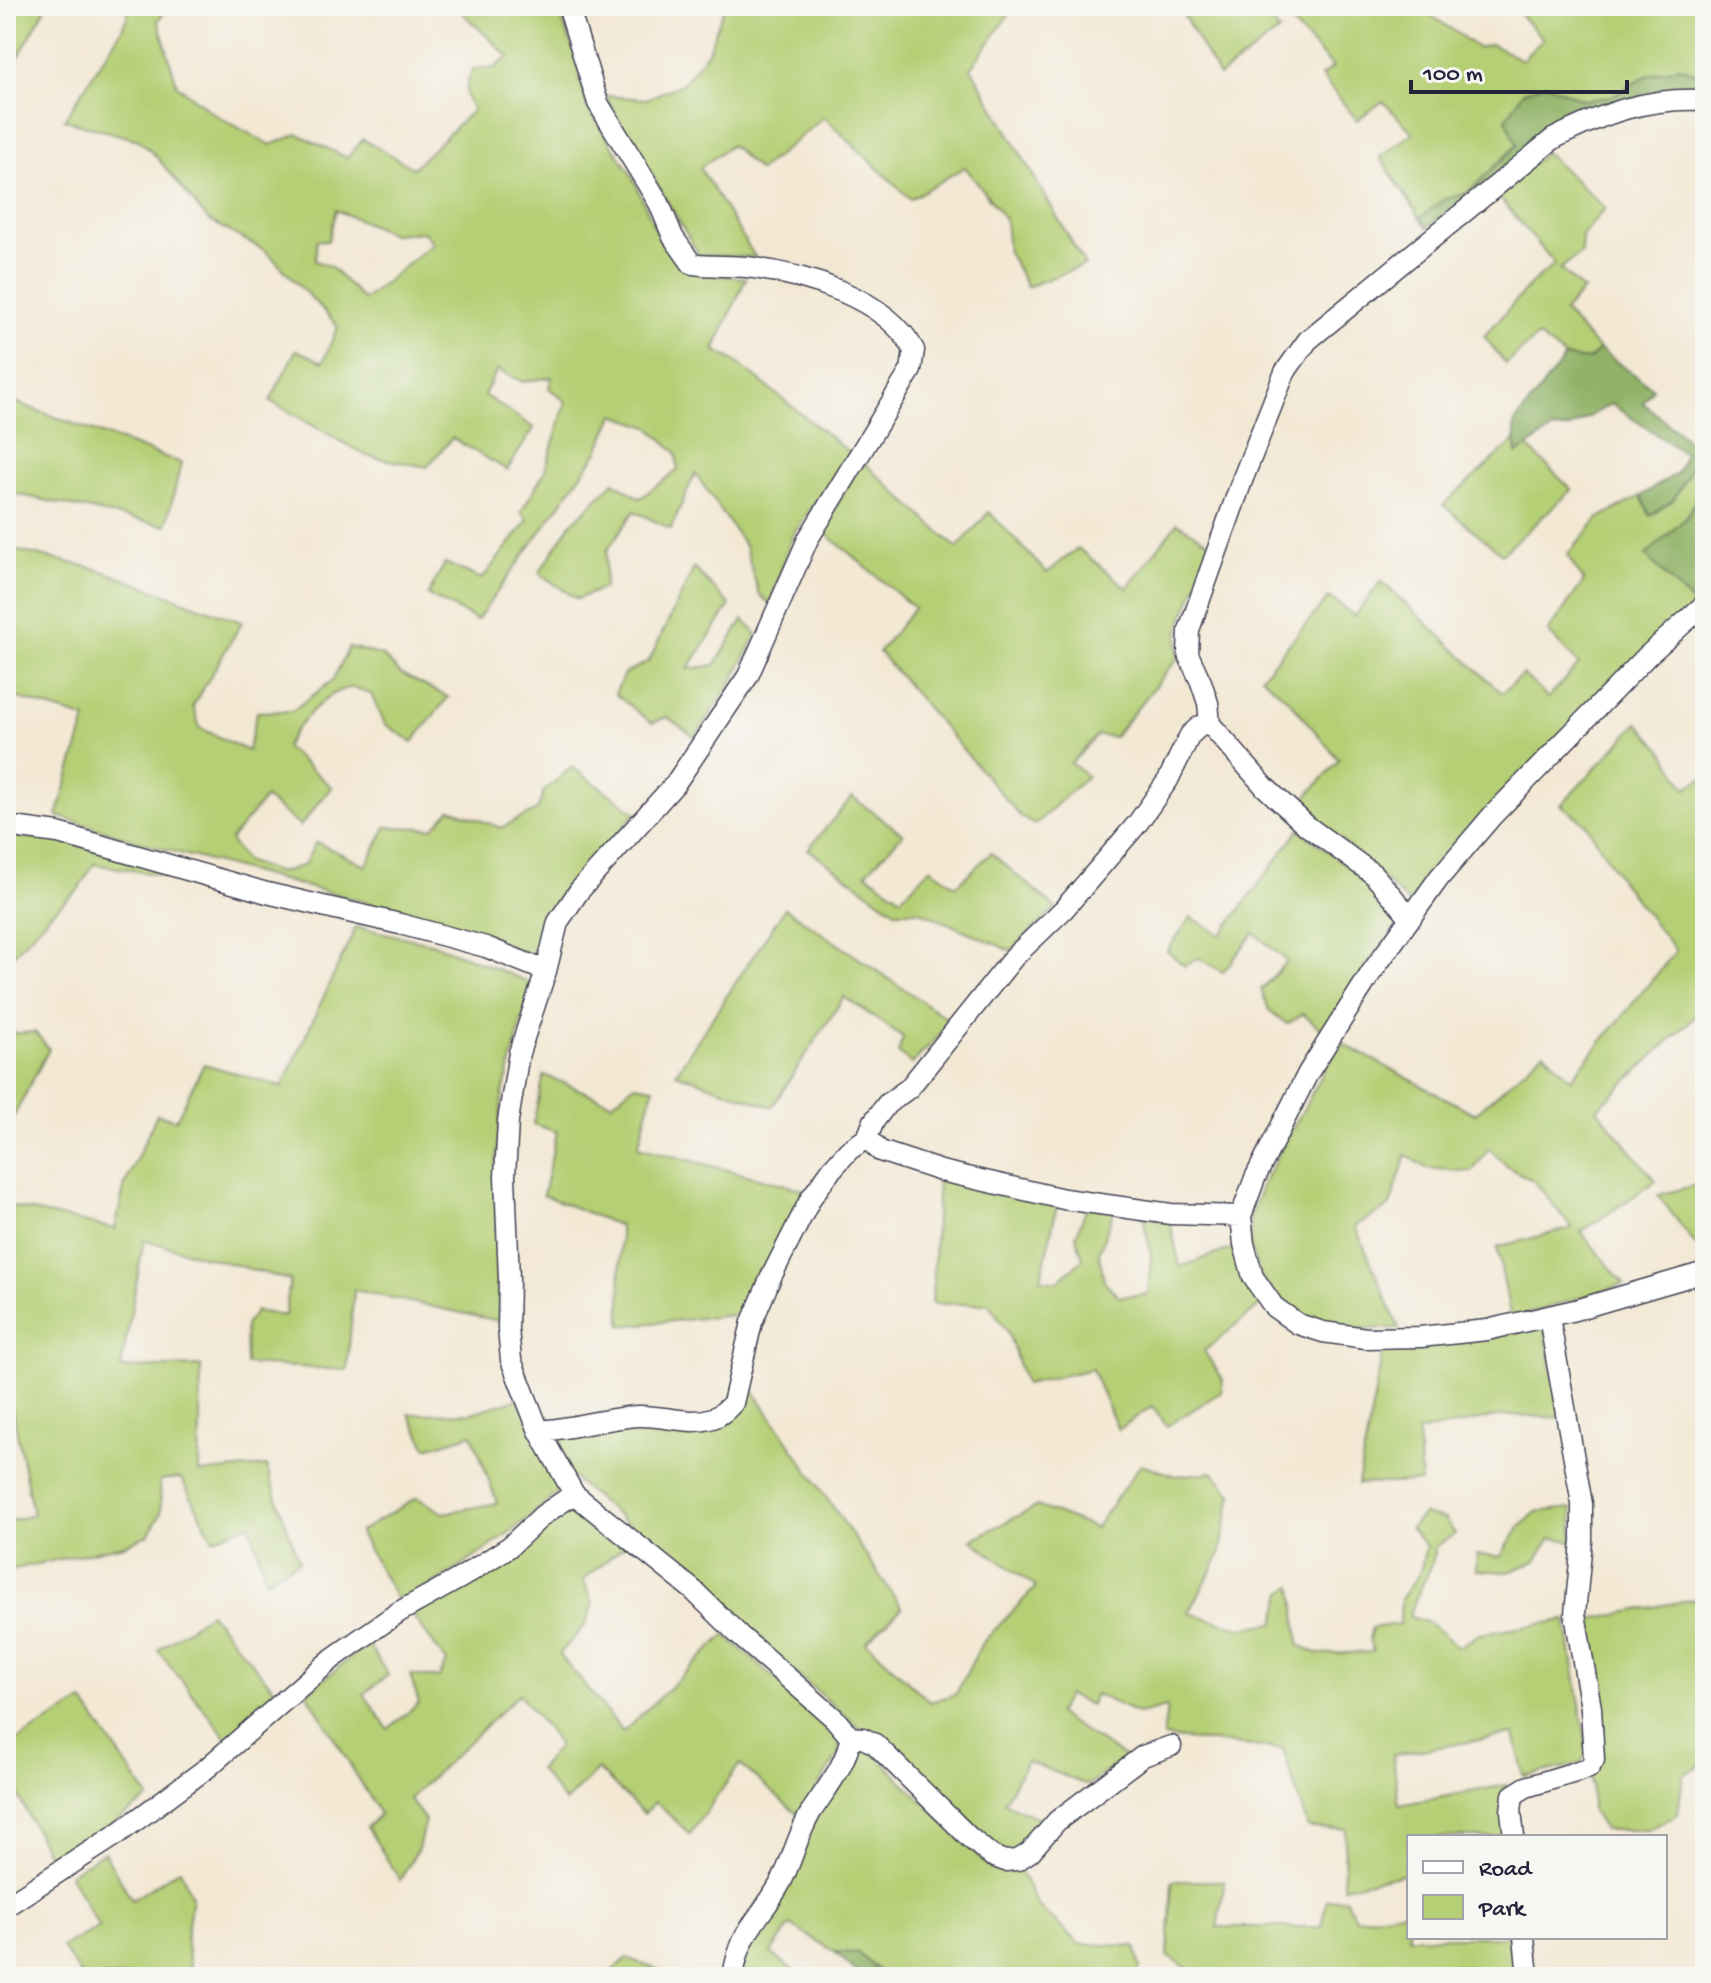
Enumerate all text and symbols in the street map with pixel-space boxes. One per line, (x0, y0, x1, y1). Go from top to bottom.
scale bar (1411, 44, 1627, 94)
text: 100 m (1422, 61, 1483, 90)
legend (1407, 1835, 1667, 1939)
text: Road (1479, 1856, 1533, 1885)
text: Park (1478, 1896, 1527, 1925)

